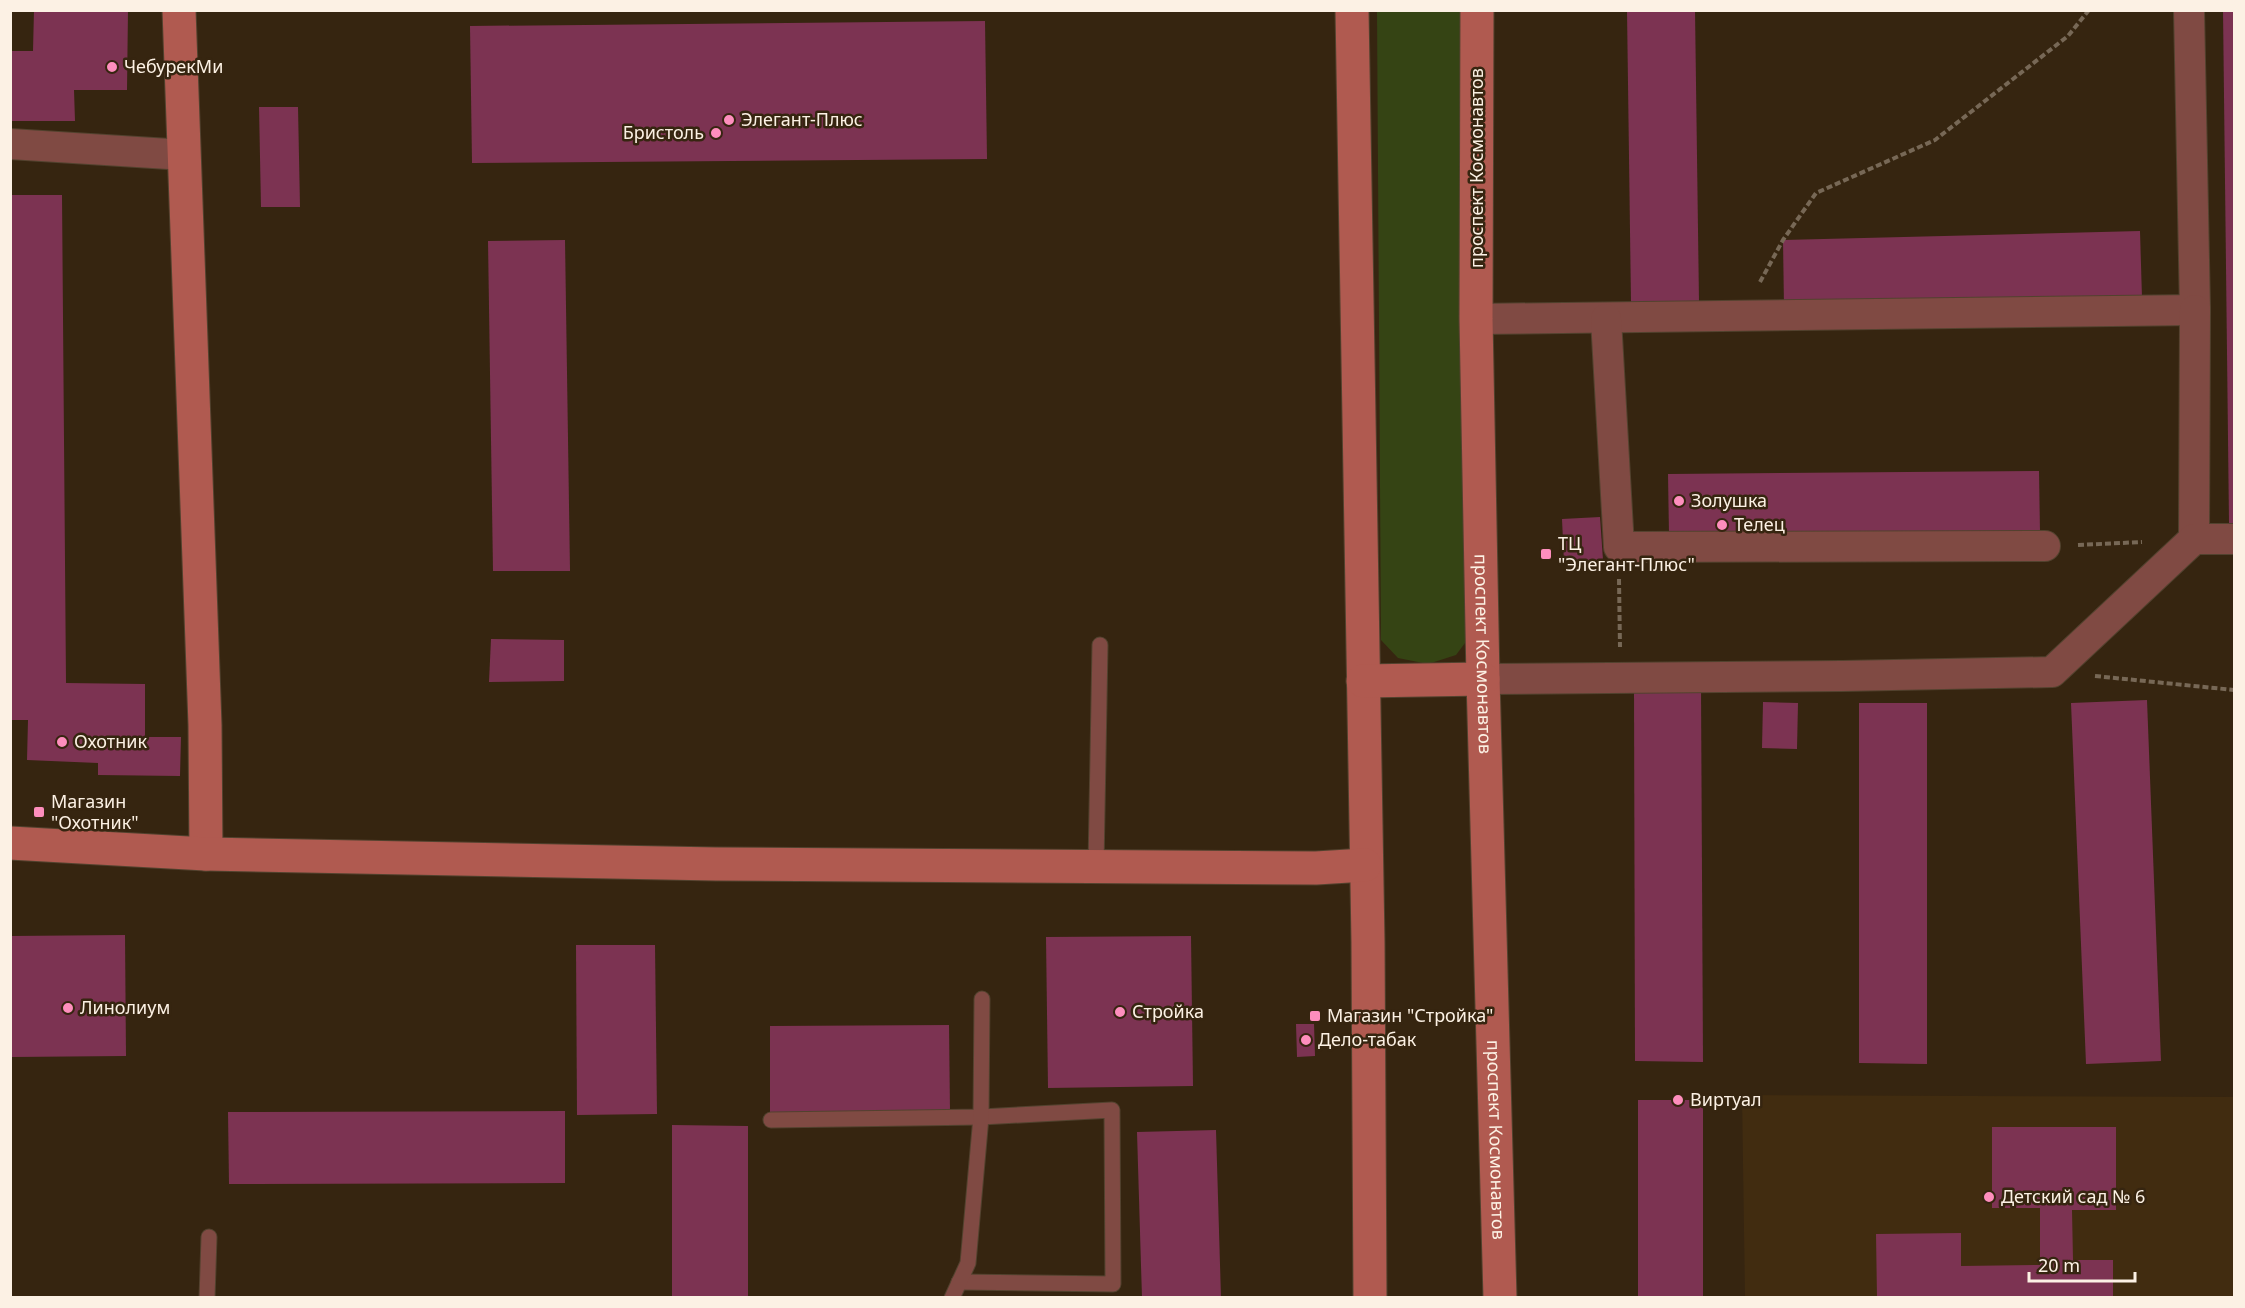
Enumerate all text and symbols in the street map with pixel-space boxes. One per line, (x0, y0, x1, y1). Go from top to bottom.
place label: ЧебурекМи (124, 54, 223, 78)
marker: ЧебурекМи (105, 60, 119, 74)
street label: проспект Космонавтов (1464, 68, 1488, 268)
place label: Элегант-Плюс (741, 107, 863, 131)
marker: Элегант-Плюс (722, 113, 736, 127)
place label: Бристоль (623, 120, 704, 144)
marker: Бристоль (709, 126, 723, 140)
place label: Золушка (1691, 488, 1767, 512)
marker: Золушка (1672, 494, 1686, 508)
place label: Телец (1734, 512, 1785, 536)
marker: Телец (1715, 518, 1729, 532)
place label: ТЦ "Элегант-Плюс" (1558, 531, 1695, 576)
marker: ТЦ "Элегант-Плюс" (1539, 547, 1553, 561)
street label: проспект Космонавтов (1470, 554, 1498, 754)
place label: Охотник (74, 729, 147, 753)
marker: Охотник (55, 735, 69, 749)
place label: Магазин "Охотник" (51, 789, 139, 834)
marker: Магазин "Охотник" (32, 805, 46, 819)
place label: Линолиум (80, 995, 170, 1019)
place label: Стройка (1132, 999, 1204, 1023)
marker: Линолиум (61, 1001, 75, 1015)
place label: Магазин "Стройка" (1327, 1003, 1493, 1027)
marker: Стройка (1113, 1005, 1127, 1019)
marker: Магазин "Стройка" (1308, 1009, 1322, 1023)
place label: Дело-табак (1318, 1027, 1417, 1051)
marker: Дело-табак (1299, 1033, 1313, 1047)
street label: проспект Космонавтов (1482, 1039, 1511, 1240)
place label: Виртуал (1690, 1087, 1762, 1111)
marker: Виртуал (1671, 1093, 1685, 1107)
place label: Детский сад № 6 (2001, 1184, 2145, 1208)
marker: Детский сад № 6 (1982, 1190, 1996, 1204)
scale bar (2029, 1245, 2136, 1283)
text: 20 m (2038, 1253, 2080, 1277)

